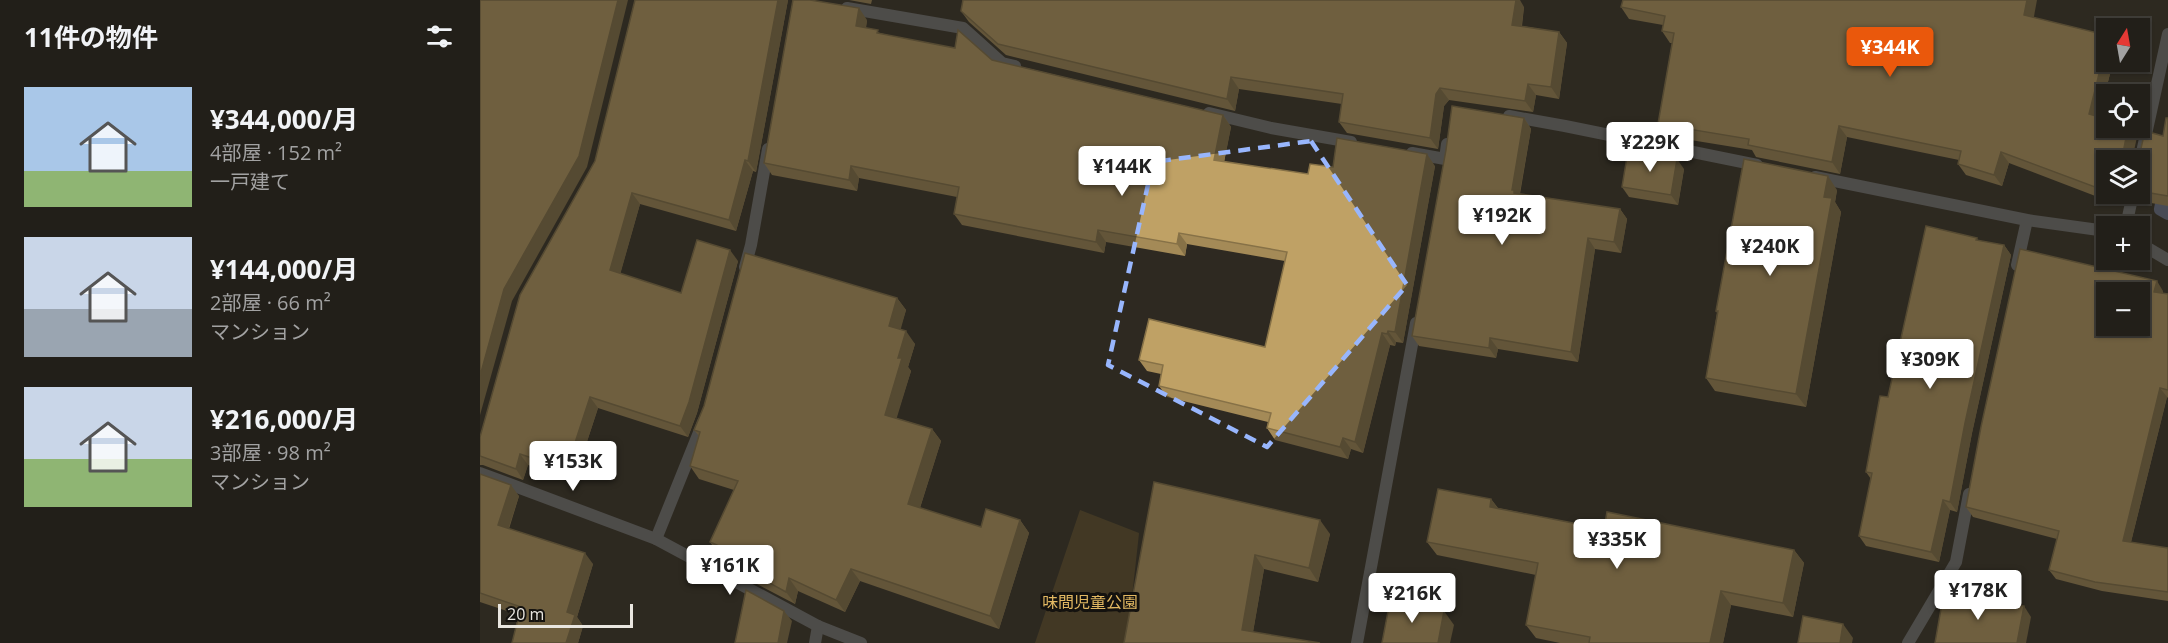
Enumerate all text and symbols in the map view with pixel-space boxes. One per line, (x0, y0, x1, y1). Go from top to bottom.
north arrow (2096, 18, 2150, 72)
map controls (2096, 18, 2150, 336)
text: 11件の物件 (24, 19, 158, 55)
icon: filters (423, 20, 456, 53)
pin: ¥344K (1848, 27, 1932, 78)
text: ¥344K (1860, 33, 1920, 60)
button: locate (2096, 84, 2150, 138)
text: ¥344,000/月 (210, 101, 358, 137)
icon: home (72, 111, 144, 183)
pin: ¥229K (1608, 122, 1692, 173)
text: ¥229K (1620, 128, 1680, 155)
text: 4部屋 · 152 m² (210, 139, 342, 166)
pin: ¥144K (1080, 146, 1164, 197)
button: layers (2096, 150, 2150, 204)
text: ¥144K (1092, 152, 1152, 179)
text: 一戸建て (210, 168, 290, 195)
pin: ¥192K (1460, 195, 1544, 246)
text: ¥192K (1472, 201, 1532, 228)
button: + (2096, 216, 2150, 270)
pin: ¥240K (1728, 226, 1812, 277)
text: ¥240K (1740, 232, 1800, 259)
text: ¥144,000/月 (210, 251, 358, 287)
icon: home (72, 261, 144, 333)
button: − (2096, 282, 2150, 336)
text: 2部屋 · 66 m² (210, 289, 331, 316)
text: マンション (210, 318, 310, 345)
pin: ¥309K (1888, 339, 1972, 390)
text: ¥309K (1900, 345, 1960, 372)
text: ¥216,000/月 (210, 401, 358, 437)
icon: home (72, 411, 144, 483)
text: 3部屋 · 98 m² (210, 439, 331, 466)
pin: ¥153K (531, 441, 615, 492)
text: ¥153K (543, 447, 603, 474)
text: マンション (210, 468, 310, 495)
pin: ¥335K (1575, 519, 1659, 570)
text: ¥335K (1587, 525, 1647, 552)
pin: ¥161K (688, 545, 772, 596)
text: ¥161K (700, 551, 760, 578)
pin: ¥178K (1936, 570, 2020, 621)
pin: ¥216K (1370, 573, 1454, 624)
text: ¥178K (1948, 576, 2008, 603)
text: ¥216K (1382, 579, 1442, 606)
park label: 味間児童公園 (1042, 591, 1138, 613)
scale bar (498, 601, 633, 628)
text: 20 m (507, 603, 544, 625)

